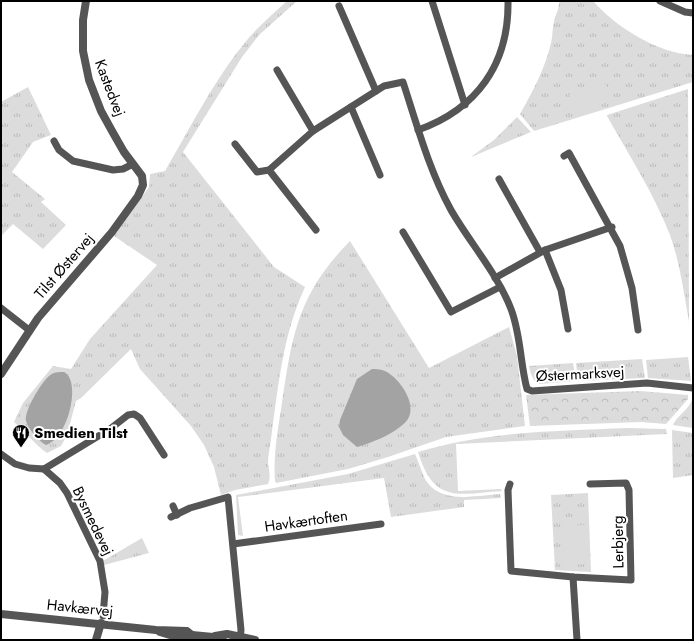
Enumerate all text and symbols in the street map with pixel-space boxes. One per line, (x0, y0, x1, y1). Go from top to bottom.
street label: Kastedvej (89, 56, 131, 120)
street label: Tilst Østervej (29, 228, 99, 304)
street label: Østermarksvej (535, 361, 625, 387)
place label: Smedien Tilst (34, 422, 128, 444)
restaurant icon: Smedien Tilst (11, 423, 31, 448)
street label: Bysmedevej (67, 483, 119, 559)
street label: Havkærtoften (263, 504, 349, 538)
street label: Lerbjerg (607, 515, 629, 569)
street label: Havkærvej (46, 594, 114, 622)

